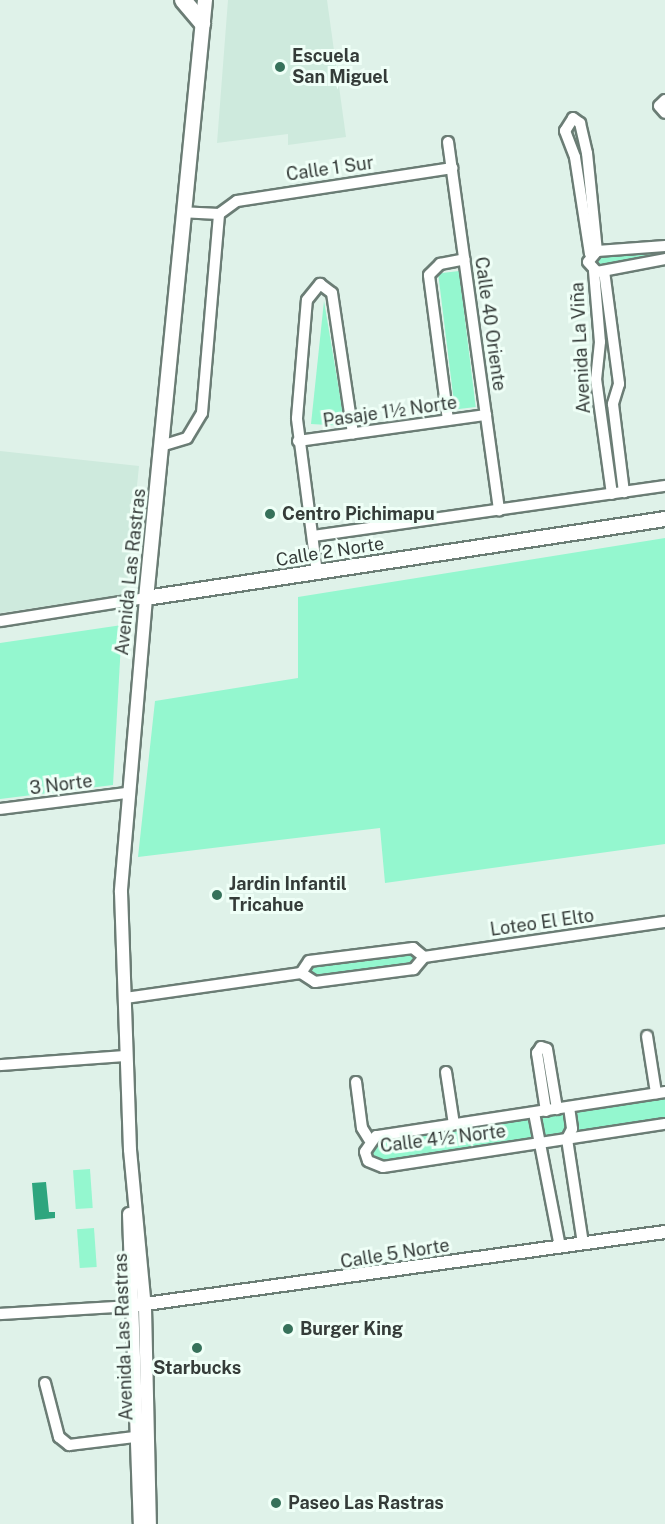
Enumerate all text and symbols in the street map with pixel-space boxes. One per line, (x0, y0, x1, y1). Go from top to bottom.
place label: Escuela San Miguel (292, 46, 389, 88)
marker: Escuela San Miguel (273, 60, 287, 74)
street label: Calle 1 Sur (285, 152, 375, 186)
street label: Calle 40 Oriente (470, 255, 510, 393)
street label: Avenida La Viña (567, 281, 595, 415)
street label: Pasaje 1½ Norte (322, 392, 458, 432)
street label: Avenida Las Rastras (112, 488, 150, 656)
place label: Centro Pichimapu (282, 503, 435, 525)
marker: Centro Pichimapu (263, 507, 277, 521)
street label: Calle 2 Norte (274, 533, 386, 571)
street label: 3 Norte (28, 770, 94, 800)
place label: Jardin Infantil Tricahue (229, 874, 347, 916)
marker: Jardin Infantil Tricahue (210, 888, 224, 902)
street label: Loteo El Elto (489, 905, 595, 941)
street label: Calle 4½ Norte (379, 1121, 507, 1157)
street label: Calle 5 Norte (339, 1235, 451, 1273)
street label: Avenida Las Rastras (110, 1253, 138, 1421)
place label: Burger King (300, 1318, 403, 1340)
marker: Burger King (281, 1322, 295, 1336)
marker: Starbucks (190, 1341, 204, 1355)
place label: Starbucks (153, 1357, 241, 1379)
place label: Paseo Las Rastras (288, 1492, 444, 1514)
marker: Paseo Las Rastras (269, 1496, 283, 1510)

